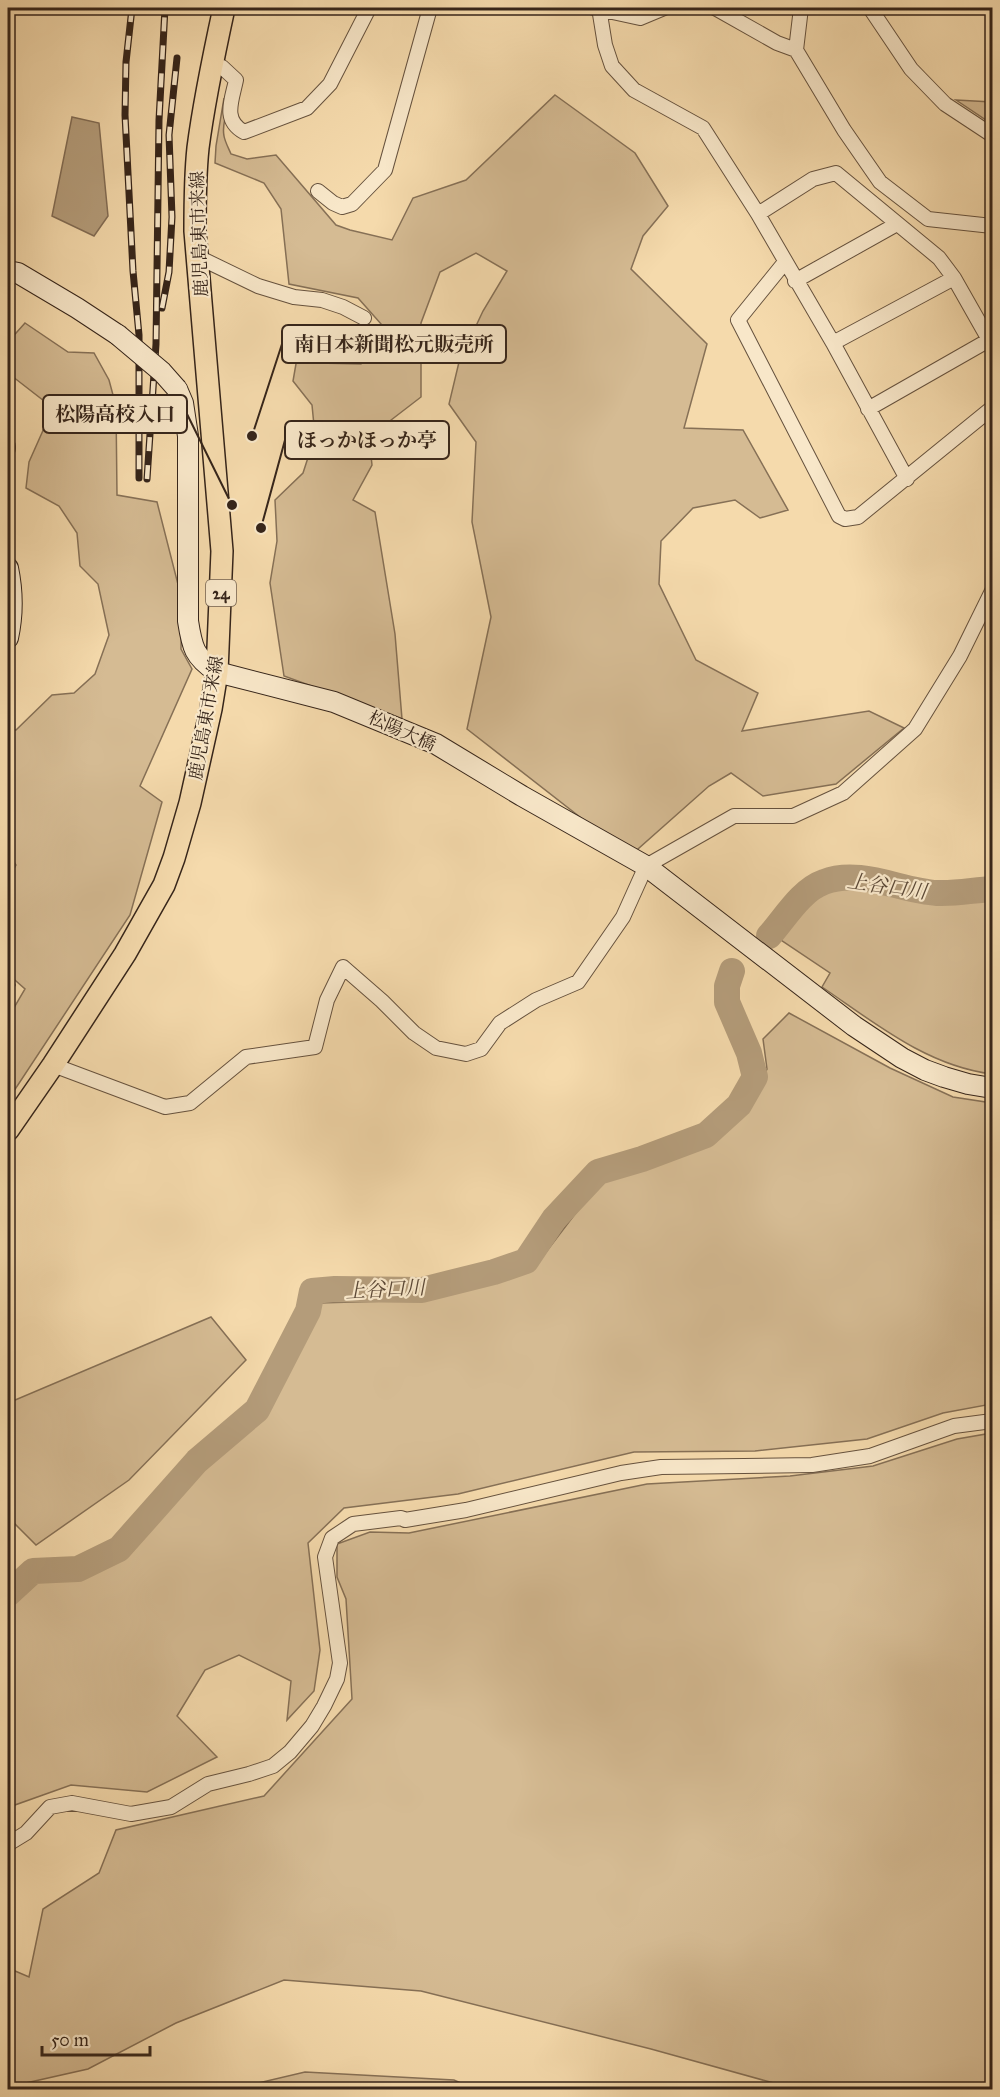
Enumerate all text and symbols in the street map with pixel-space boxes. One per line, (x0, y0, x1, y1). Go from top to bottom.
street label: 鹿児島東市来線 (186, 171, 212, 297)
callout: 南日本新聞松元販売所 (282, 325, 506, 363)
text: 南日本新聞松元販売所 (294, 332, 494, 356)
callout: 松陽高校入口 (43, 395, 187, 433)
text: 松陽高校入口 (55, 402, 175, 426)
callout: ほっかほっか亭 (285, 421, 449, 459)
text: ほっかほっか亭 (297, 428, 437, 452)
road number: 24 (206, 580, 236, 606)
street label: 鹿児島東市来線 (184, 654, 228, 782)
street label: 松陽大橋 (365, 706, 439, 756)
water label: 上谷口川 (846, 869, 930, 904)
water label: 上谷口川 (344, 1275, 428, 1303)
scale bar (42, 2019, 150, 2057)
text: 50 m (51, 2029, 89, 2051)

